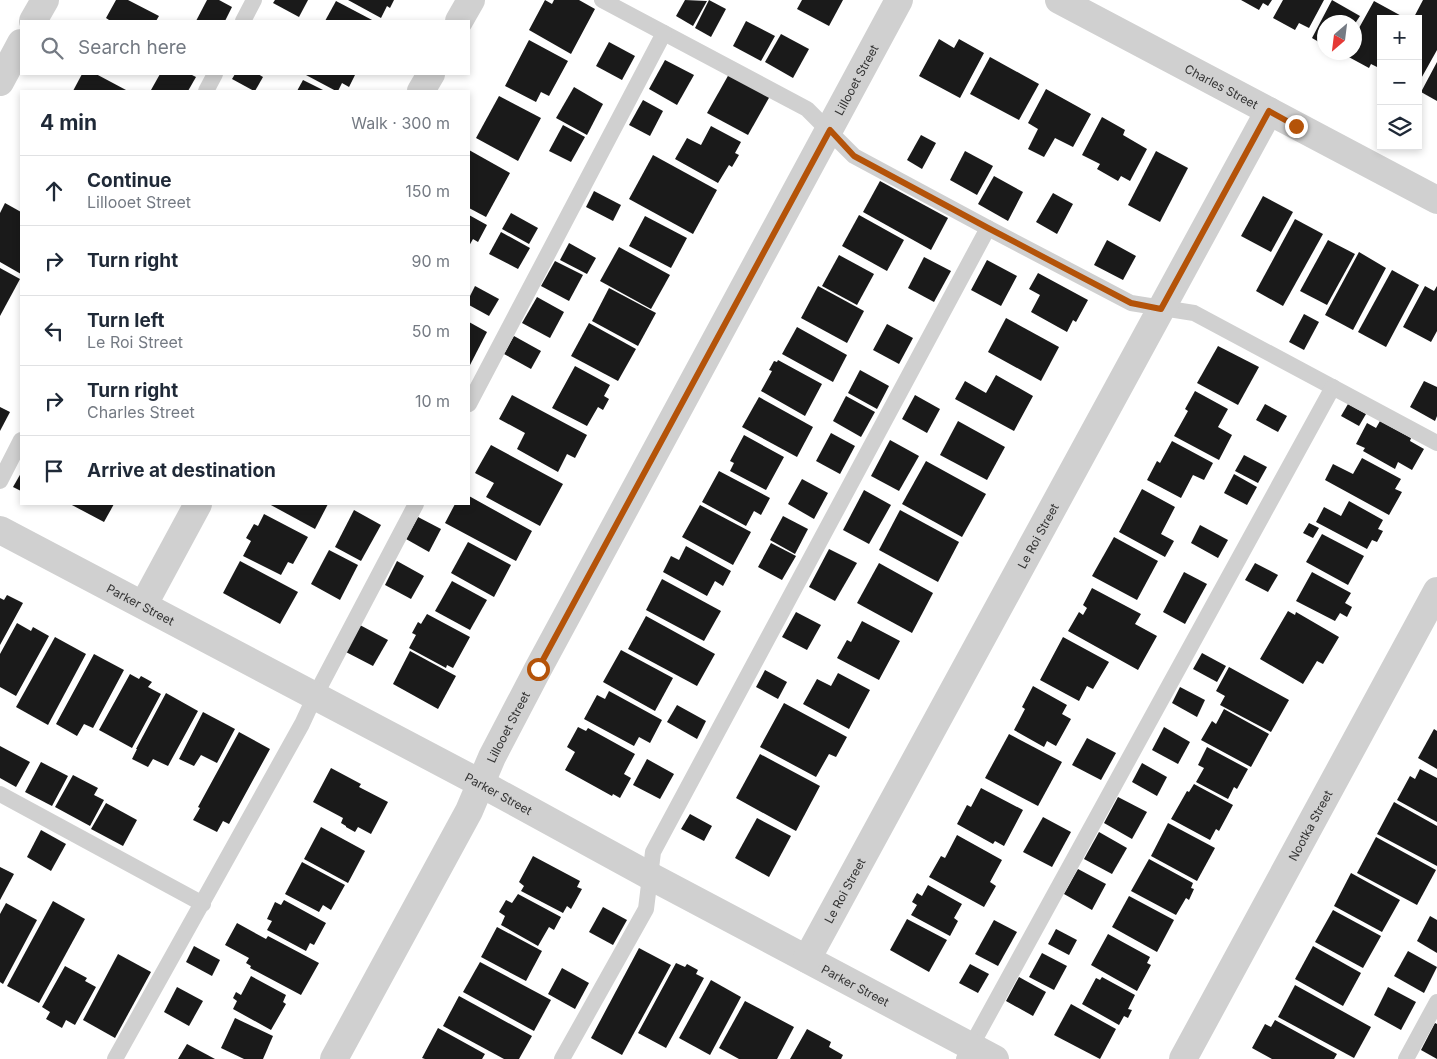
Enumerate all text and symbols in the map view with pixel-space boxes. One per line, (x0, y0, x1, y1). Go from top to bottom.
north arrow (1317, 15, 1362, 60)
map controls (1377, 15, 1422, 150)
button: + (1377, 15, 1422, 60)
search box (20, 20, 470, 75)
icon: search (38, 34, 66, 62)
text: Search here (78, 36, 187, 59)
street label: Lillooet Street (831, 42, 881, 118)
button: − (1377, 60, 1422, 105)
street label: Charles Street (1182, 61, 1261, 112)
button: layers (1377, 105, 1422, 150)
text: 4 min (40, 110, 97, 135)
text: Walk · 300 m (351, 113, 450, 133)
route end (1285, 115, 1308, 138)
text: Continue (87, 169, 172, 192)
icon: ahead (40, 177, 68, 205)
text: 150 m (405, 181, 450, 201)
text: Lillooet Street (87, 192, 191, 212)
icon: right (40, 247, 68, 275)
text: Turn right (87, 249, 178, 272)
text: 90 m (411, 251, 450, 271)
text: Turn left (87, 309, 165, 332)
icon: left (40, 317, 68, 345)
text: 50 m (412, 321, 450, 341)
text: Le Roi Street (87, 332, 183, 352)
text: Turn right (87, 379, 178, 402)
icon: right (40, 387, 68, 415)
text: 10 m (415, 391, 450, 411)
text: Charles Street (87, 402, 195, 422)
icon: arrive (40, 457, 68, 485)
text: Arrive at destination (87, 459, 276, 482)
street label: Le Roi Street (1014, 500, 1061, 571)
street label: Parker Street (104, 580, 177, 628)
route start (527, 658, 550, 681)
street label: Lillooet Street (483, 689, 532, 765)
street label: Parker Street (463, 769, 535, 818)
street label: Nootka Street (1285, 787, 1335, 863)
street label: Le Roi Street (820, 855, 868, 926)
street label: Parker Street (819, 961, 892, 1009)

